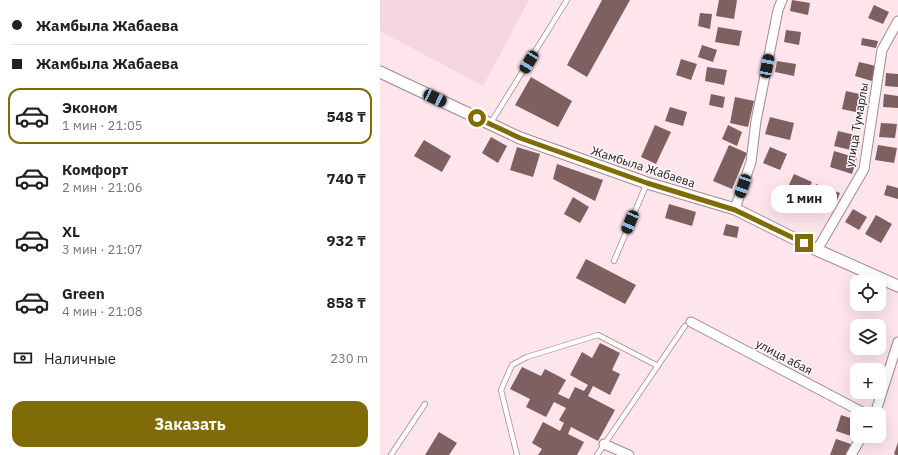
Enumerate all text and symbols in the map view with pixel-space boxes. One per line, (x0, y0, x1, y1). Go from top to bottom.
text: Жамбыла Жабаева (36, 16, 179, 35)
car (518, 49, 540, 75)
car (759, 53, 775, 79)
text: Жамбыла Жабаева (36, 54, 179, 73)
street label: улица Тумарлы (842, 81, 871, 168)
car (422, 87, 448, 109)
icon: car (14, 98, 50, 134)
text: Эконом (62, 98, 118, 117)
text: 548 ₸ (326, 107, 366, 126)
route start (468, 109, 486, 127)
text: 1 мин · 21:05 (62, 117, 143, 134)
street label: Жамбыла Жабаева (589, 143, 698, 191)
icon: car (14, 160, 50, 196)
text: Комфорт (62, 160, 128, 179)
text: 740 ₸ (326, 169, 366, 188)
car (733, 173, 753, 199)
text: 2 мин · 21:06 (62, 179, 143, 196)
callout: 1 мин (771, 185, 837, 213)
text: 1 мин (786, 190, 822, 207)
car (620, 209, 640, 235)
icon: car (14, 222, 50, 258)
text: XL (62, 222, 80, 241)
text: 932 ₸ (326, 231, 366, 250)
route end (795, 234, 813, 252)
text: 3 мин · 21:07 (62, 241, 143, 258)
map controls (850, 275, 886, 443)
button: locate (850, 275, 886, 311)
icon: car (14, 284, 50, 320)
text: Green (62, 284, 105, 303)
text: 858 ₸ (326, 293, 366, 312)
text: 4 мин · 21:08 (62, 303, 143, 320)
button: layers (850, 319, 886, 355)
street label: улица абая (753, 335, 815, 378)
icon: cash (12, 347, 34, 369)
text: Наличные (44, 349, 116, 368)
text: 230 m (330, 350, 368, 367)
button: + (850, 363, 886, 399)
button: Заказать (12, 401, 368, 447)
button: − (850, 407, 886, 443)

